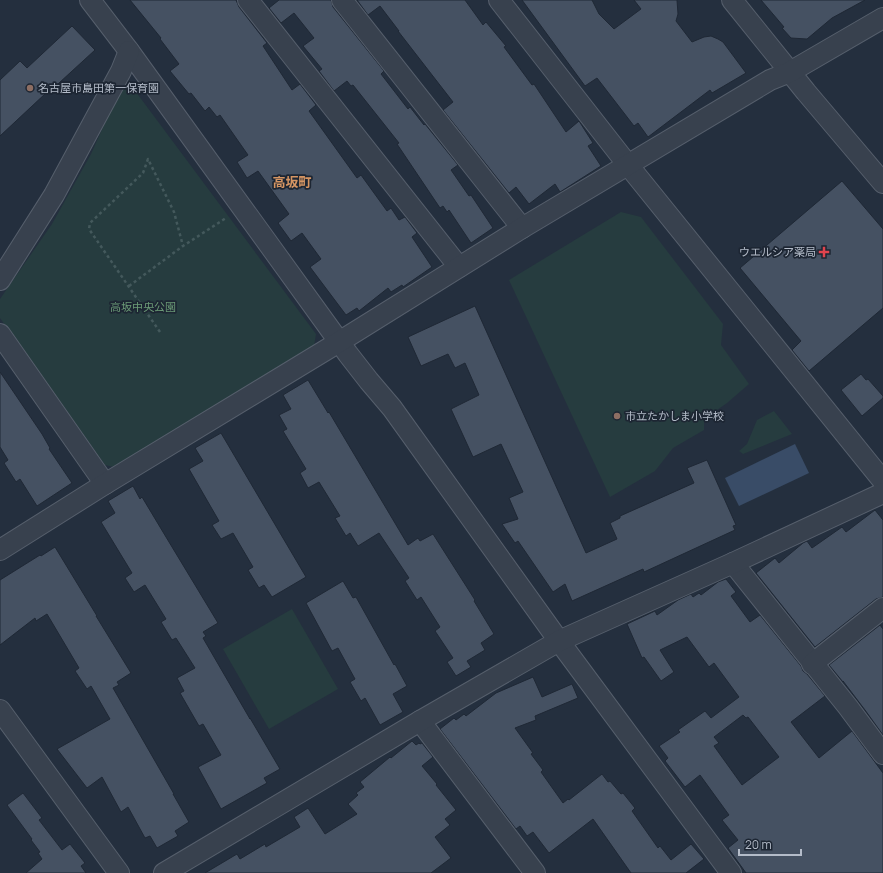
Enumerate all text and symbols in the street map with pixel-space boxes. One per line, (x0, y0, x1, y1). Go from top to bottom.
place label: 名古屋市島田第一保育園 (38, 80, 159, 95)
marker: 名古屋市島田第一保育園 (25, 83, 35, 93)
district label: 高坂町 (272, 173, 312, 191)
place label: ウエルシア薬局 (739, 244, 816, 259)
marker: ウエルシア薬局 (819, 247, 829, 257)
park label: 高坂中央公園 (110, 299, 176, 314)
place label: 市立たかしま小学校 (625, 408, 724, 423)
marker: 市立たかしま小学校 (612, 411, 622, 421)
scale bar (739, 831, 801, 857)
text: 20 m (745, 836, 772, 853)

